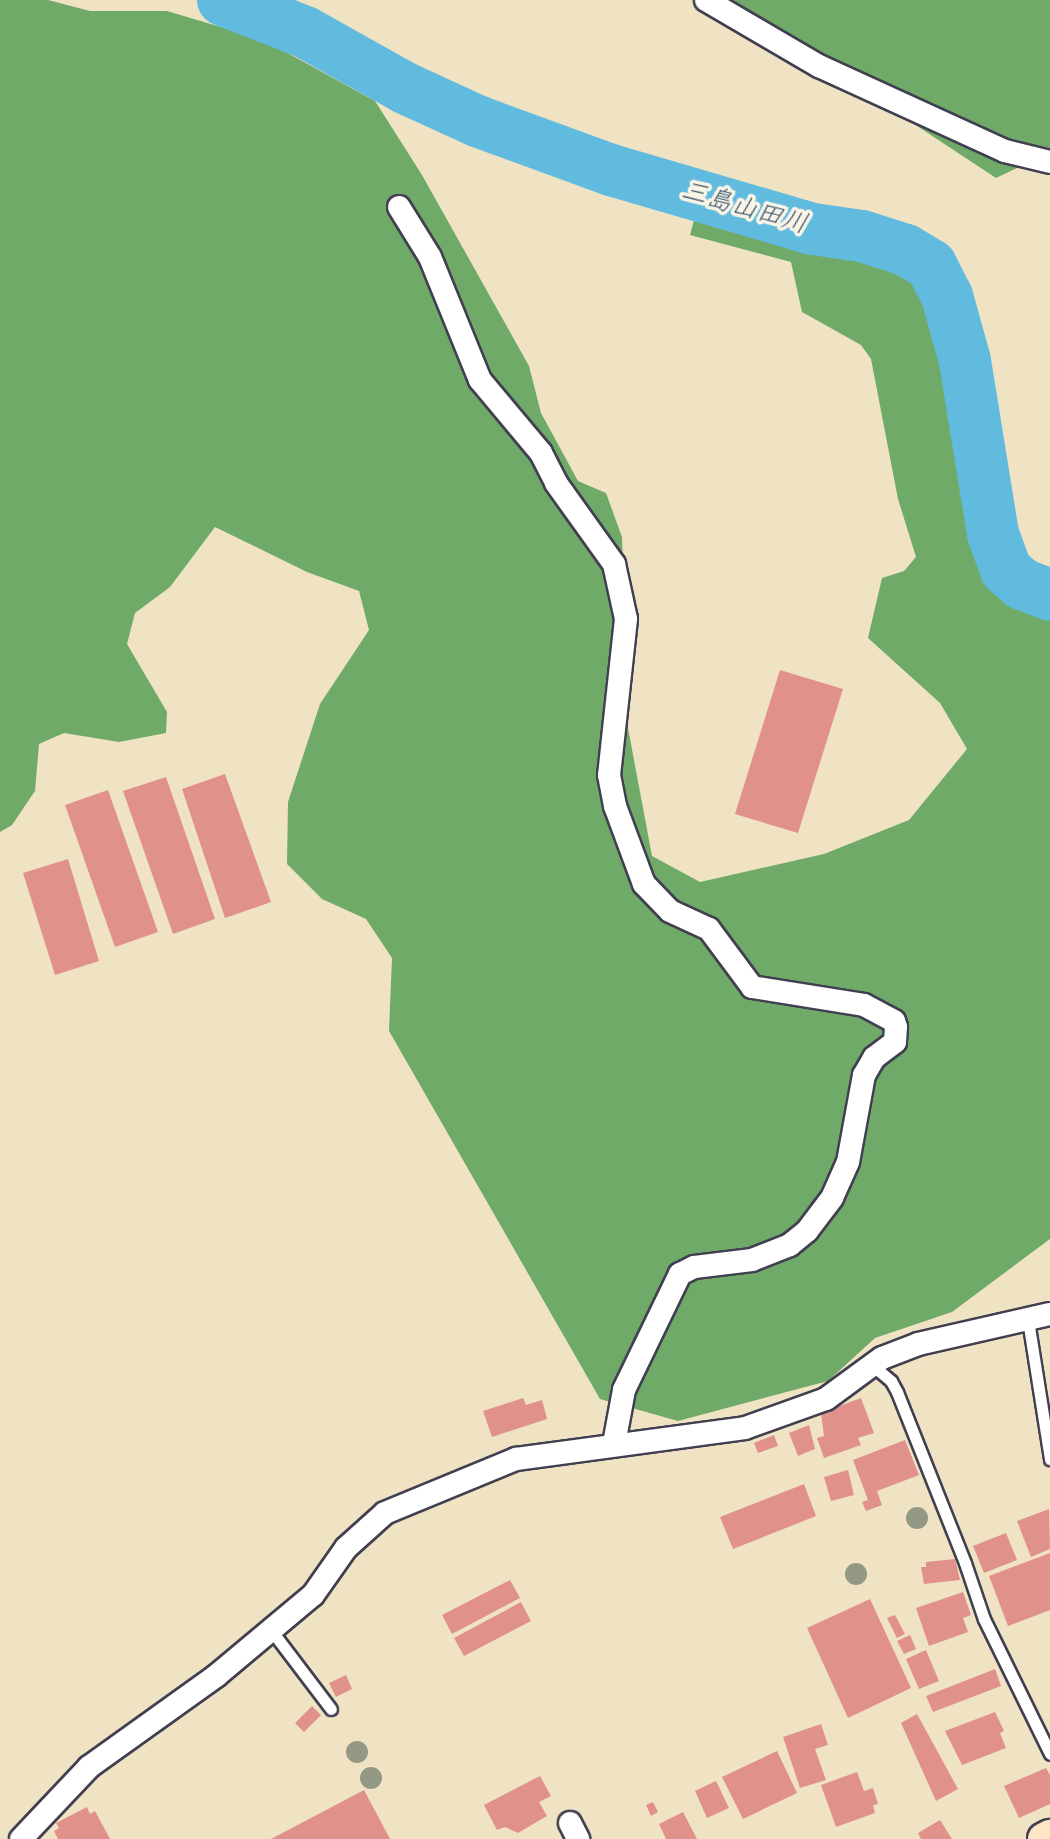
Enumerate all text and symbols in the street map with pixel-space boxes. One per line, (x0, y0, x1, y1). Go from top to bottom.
water label: 三島山田川 (677, 176, 811, 242)

